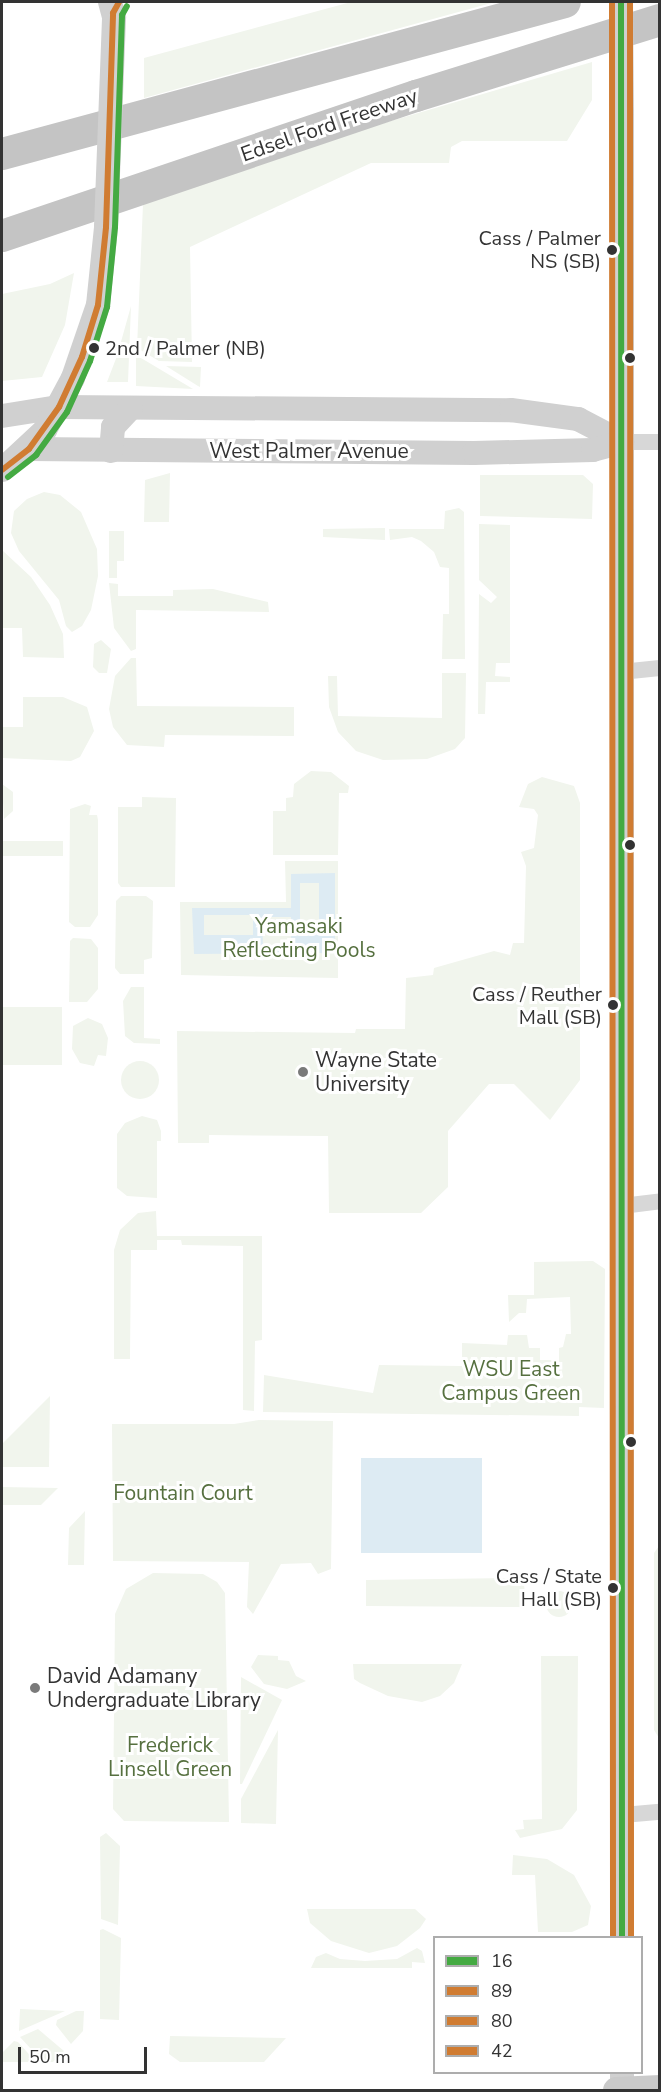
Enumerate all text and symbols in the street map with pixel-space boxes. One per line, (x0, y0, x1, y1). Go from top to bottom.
street label: Edsel Ford Freeway (237, 83, 421, 167)
place label: Cass / Palmer NS (SB) (478, 226, 601, 273)
marker: Cass / Palmer NS (SB) (606, 244, 618, 256)
place label: 2nd / Palmer (NB) (105, 336, 266, 360)
marker: 2nd / Palmer (NB) (88, 342, 100, 354)
unlabelled marker (624, 352, 636, 364)
street label: West Palmer Avenue (209, 438, 409, 464)
unlabelled marker (624, 839, 636, 851)
park label: Yamasaki Reflecting Pools (222, 913, 376, 963)
place label: Cass / Reuther Mall (SB) (472, 982, 602, 1029)
marker: Cass / Reuther Mall (SB) (607, 999, 619, 1011)
place label: Wayne State University (315, 1047, 437, 1097)
marker: Wayne State University (296, 1065, 310, 1079)
park label: WSU East Campus Green (441, 1356, 581, 1406)
unlabelled marker (625, 1436, 637, 1448)
park label: Fountain Court (113, 1480, 253, 1506)
place label: Cass / State Hall (SB) (496, 1564, 602, 1611)
marker: Cass / State Hall (SB) (607, 1582, 619, 1594)
place label: David Adamany Undergraduate Library (47, 1663, 261, 1713)
marker: David Adamany Undergraduate Library (28, 1681, 42, 1695)
park label: Frederick Linsell Green (108, 1732, 232, 1782)
legend (433, 1936, 643, 2074)
text: 16 (491, 1949, 513, 1973)
text: 89 (491, 1979, 513, 2003)
text: 80 (491, 2009, 513, 2033)
scale bar (21, 2035, 150, 2073)
text: 42 (491, 2039, 513, 2063)
text: 50 m (29, 2045, 71, 2069)

